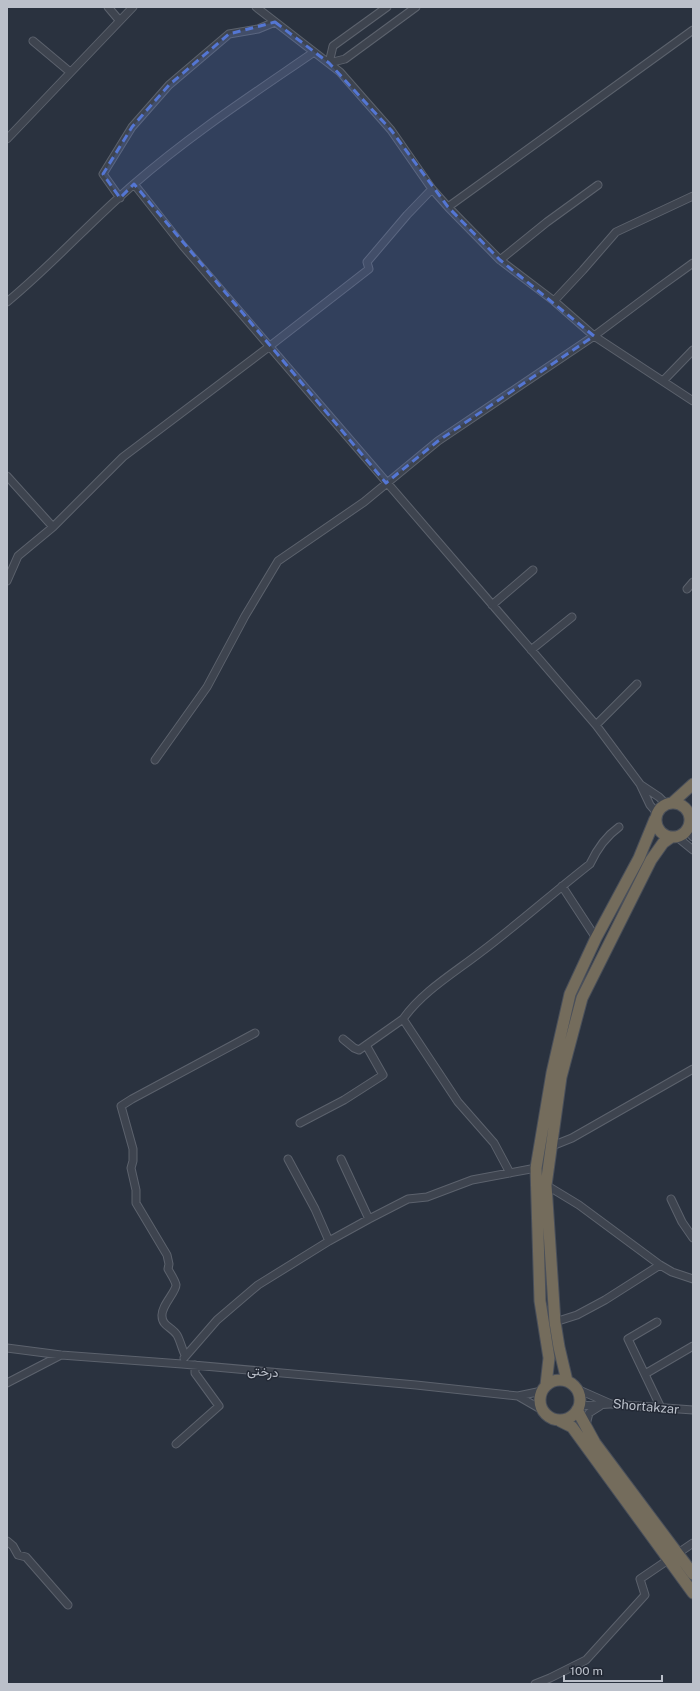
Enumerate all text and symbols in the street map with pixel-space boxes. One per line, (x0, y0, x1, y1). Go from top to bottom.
street label: درختی (247, 1363, 279, 1381)
street label: Shortakzar (612, 1396, 680, 1417)
scale bar (564, 1657, 662, 1683)
text: 100 m (570, 1664, 603, 1678)

